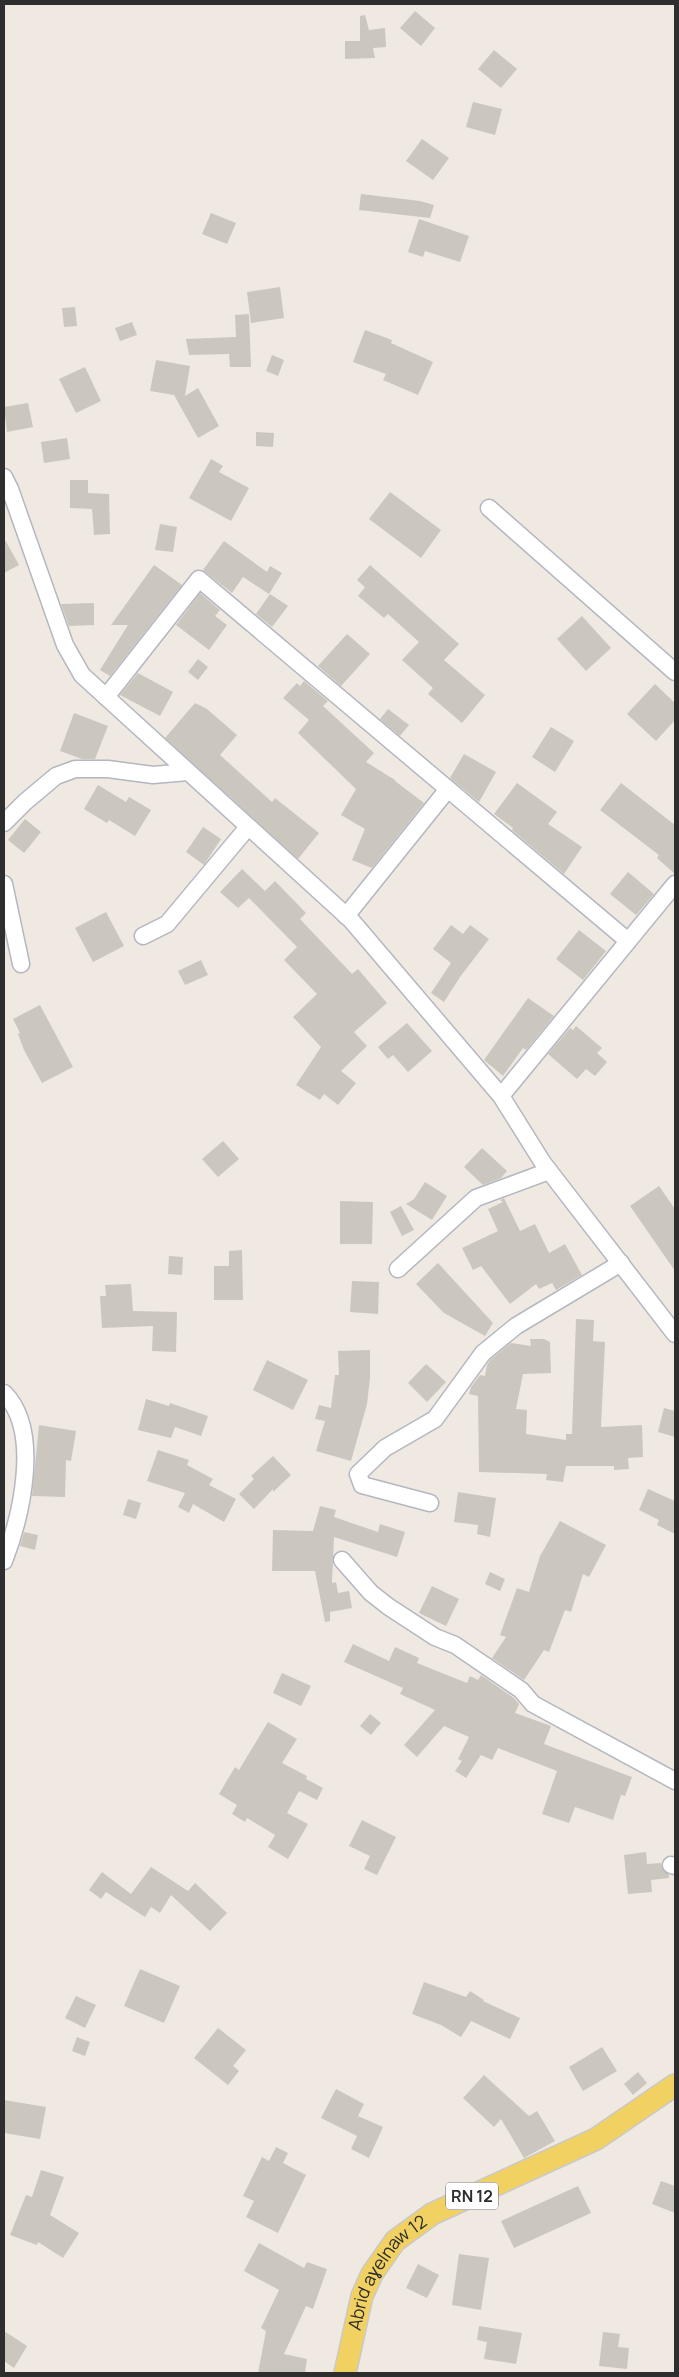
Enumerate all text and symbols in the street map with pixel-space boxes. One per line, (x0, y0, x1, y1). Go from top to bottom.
road number: RN 12 (446, 2182, 498, 2210)
street label: Abrid aɣelnaw 12 (342, 2209, 431, 2332)

